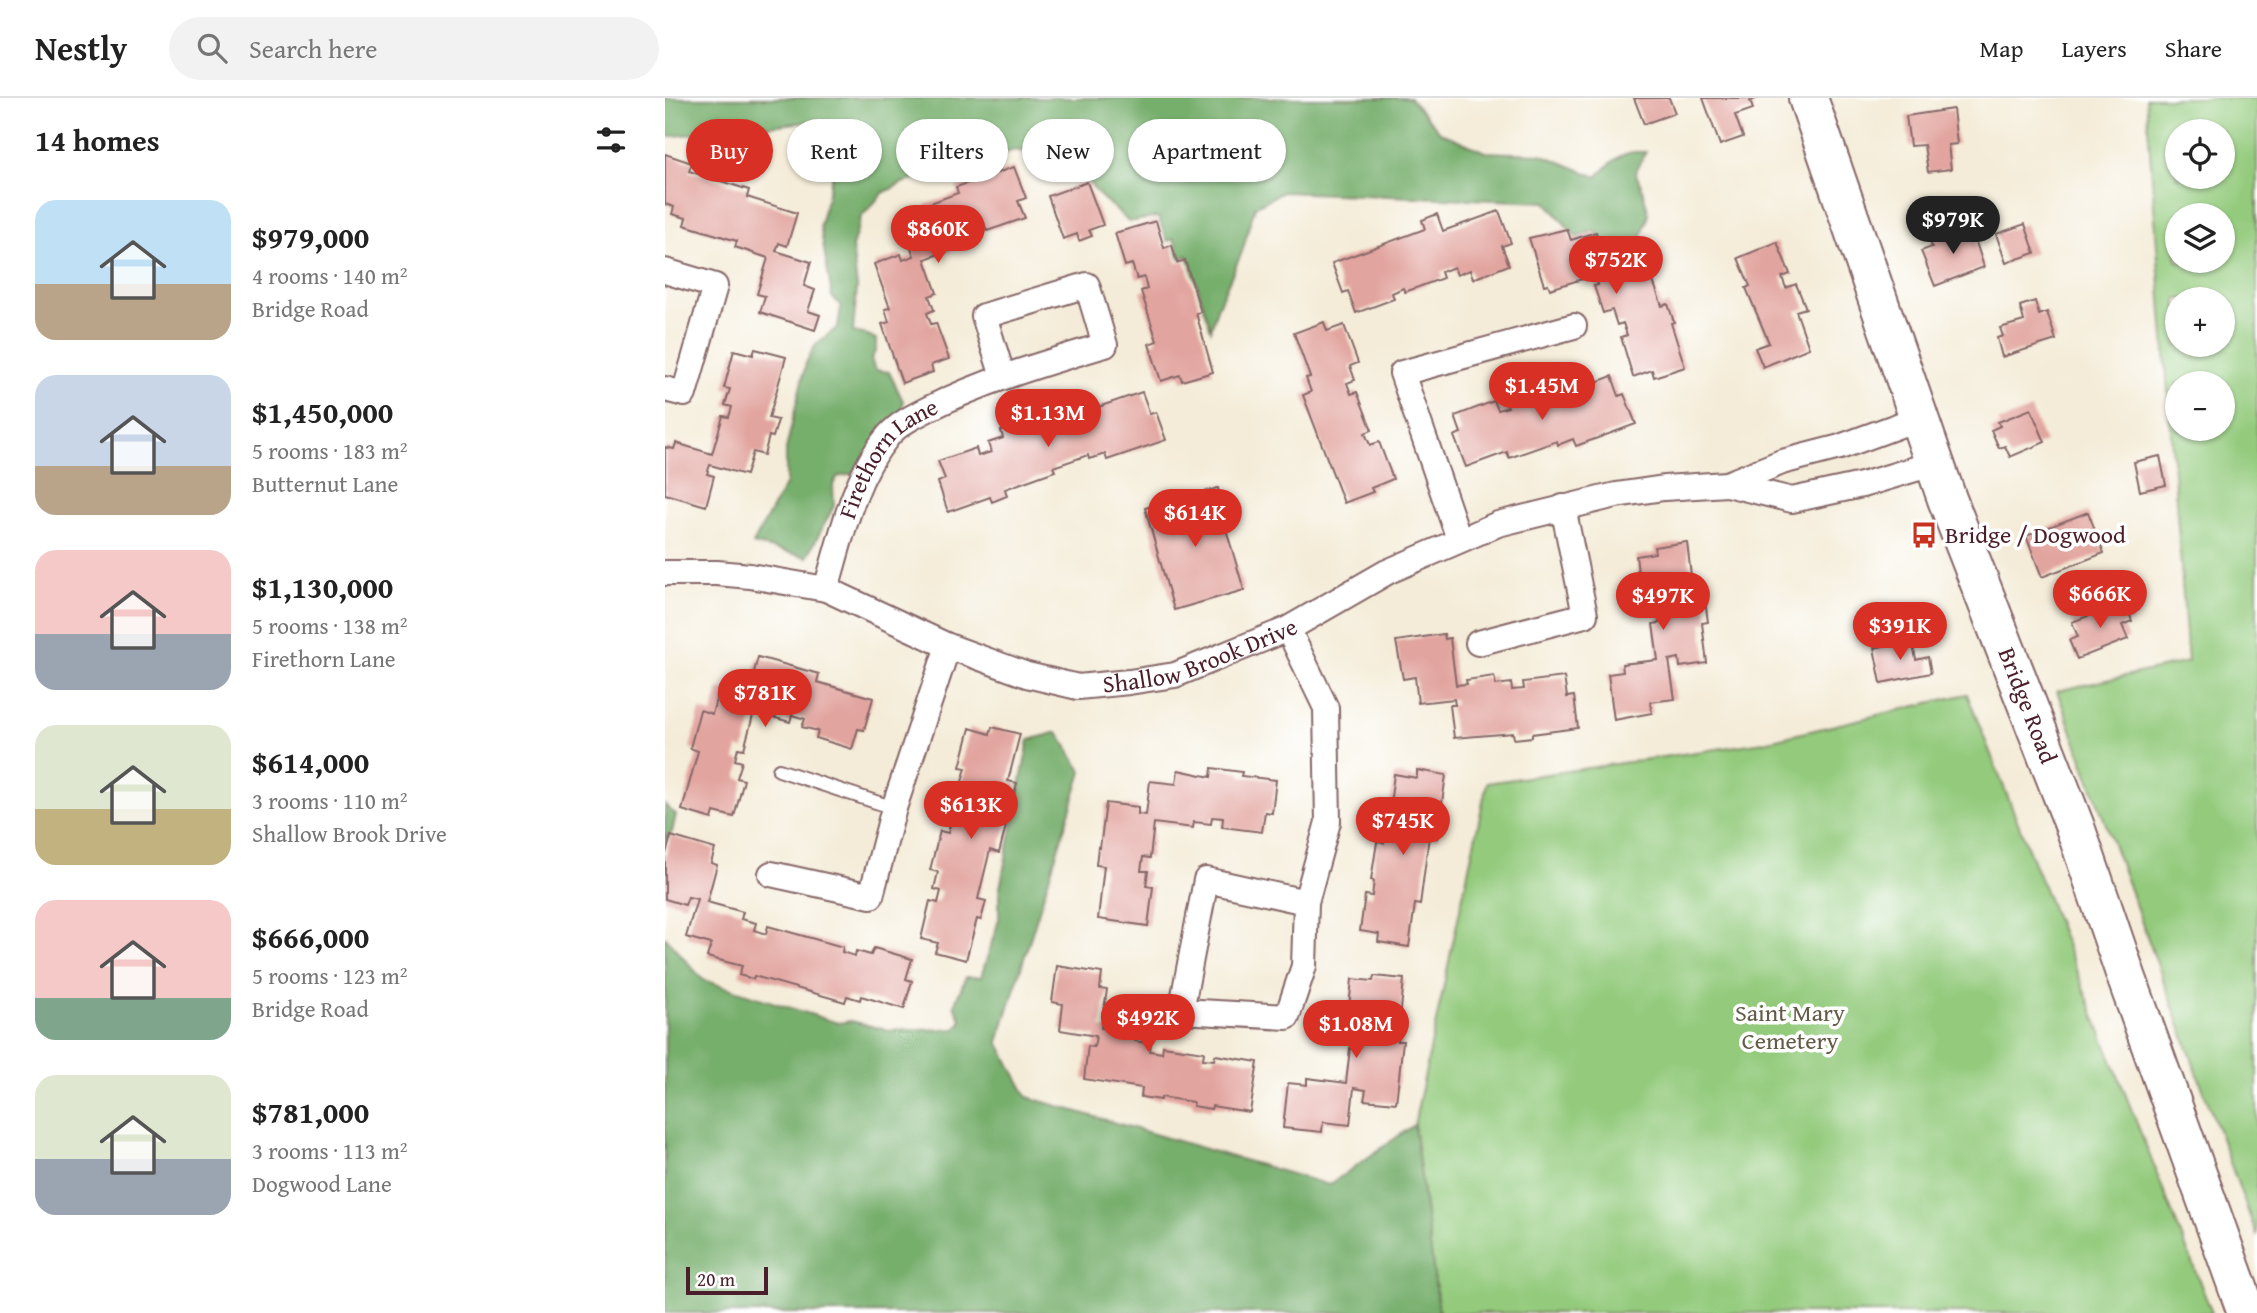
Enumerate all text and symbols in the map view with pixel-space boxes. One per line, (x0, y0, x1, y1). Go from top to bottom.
search box (169, 17, 659, 80)
text: Nestly (35, 24, 127, 72)
icon: search (193, 29, 231, 67)
text: Search here (249, 29, 377, 68)
text: Map (1980, 31, 2023, 66)
text: Layers (2061, 31, 2127, 66)
text: Share (2165, 31, 2222, 66)
text: 14 homes (35, 118, 160, 162)
chip: Buy (686, 119, 773, 182)
chip: Rent (787, 119, 882, 182)
chip: Filters (896, 119, 1008, 182)
chip: New (1022, 119, 1114, 182)
chip: Apartment (1128, 119, 1286, 182)
map controls (2165, 119, 2235, 441)
button: locate (2165, 119, 2235, 189)
icon: filters (592, 121, 630, 159)
pin: $979K (1904, 197, 2002, 256)
text: $979K (1922, 202, 1984, 235)
button: layers (2165, 203, 2235, 273)
pin: $860K (889, 206, 987, 265)
text: $860K (907, 211, 969, 244)
text: $979,000 (252, 215, 369, 259)
icon: home (91, 228, 175, 312)
pin: $752K (1567, 236, 1665, 296)
text: $752K (1585, 242, 1647, 275)
text: 4 rooms · 140 m² (252, 259, 407, 292)
button: + (2165, 287, 2235, 357)
text: Bridge Road (252, 292, 369, 325)
pin: $1.45M (1485, 362, 1599, 422)
text: $1.45M (1505, 368, 1579, 401)
button: − (2165, 371, 2235, 441)
street label: Firethorn Lane (829, 389, 944, 523)
text: $1,450,000 (252, 390, 393, 434)
pin: $1.13M (991, 390, 1105, 449)
text: $1.13M (1011, 395, 1085, 428)
icon: home (91, 403, 175, 487)
text: 5 rooms · 183 m² (252, 434, 407, 467)
text: Butternut Lane (252, 467, 398, 500)
pin: $614K (1146, 490, 1244, 549)
text: $614K (1164, 495, 1226, 528)
place label: Bridge / Dogwood (1945, 517, 2126, 552)
bus stop icon: Bridge / Dogwood (1909, 520, 1939, 550)
text: $1,130,000 (252, 565, 393, 609)
pin: $666K (2051, 570, 2149, 630)
pin: $497K (1614, 573, 1712, 632)
text: $666K (2069, 576, 2131, 609)
icon: home (91, 578, 175, 662)
text: $497K (1632, 578, 1694, 611)
pin: $391K (1851, 602, 1949, 662)
text: $391K (1869, 608, 1931, 641)
text: 5 rooms · 138 m² (252, 609, 407, 642)
street label: Shallow Brook Drive (1101, 609, 1304, 701)
text: Firethorn Lane (252, 642, 396, 675)
street label: Bridge Road (1990, 642, 2067, 769)
pin: $781K (716, 670, 814, 729)
text: $781K (734, 675, 796, 708)
text: $614,000 (252, 740, 369, 784)
icon: home (91, 753, 175, 837)
pin: $613K (922, 782, 1020, 841)
text: 3 rooms · 110 m² (252, 784, 407, 817)
text: $613K (940, 787, 1002, 820)
pin: $745K (1354, 798, 1452, 857)
text: $745K (1372, 803, 1434, 836)
text: Shallow Brook Drive (252, 817, 447, 850)
text: $666,000 (252, 915, 369, 959)
icon: home (91, 928, 175, 1012)
text: 5 rooms · 123 m² (252, 959, 407, 992)
text: Bridge Road (252, 992, 369, 1025)
pin: $492K (1099, 995, 1197, 1054)
park label: Saint Mary Cemetery (1735, 995, 1845, 1058)
text: $492K (1117, 1000, 1179, 1033)
pin: $1.08M (1299, 1000, 1413, 1060)
text: $1.08M (1319, 1006, 1393, 1039)
text: $781,000 (252, 1090, 369, 1134)
icon: home (91, 1103, 175, 1187)
text: 3 rooms · 113 m² (252, 1134, 407, 1167)
text: Dogwood Lane (252, 1167, 392, 1200)
scale bar (686, 1264, 768, 1296)
text: 20 m (697, 1265, 735, 1293)

